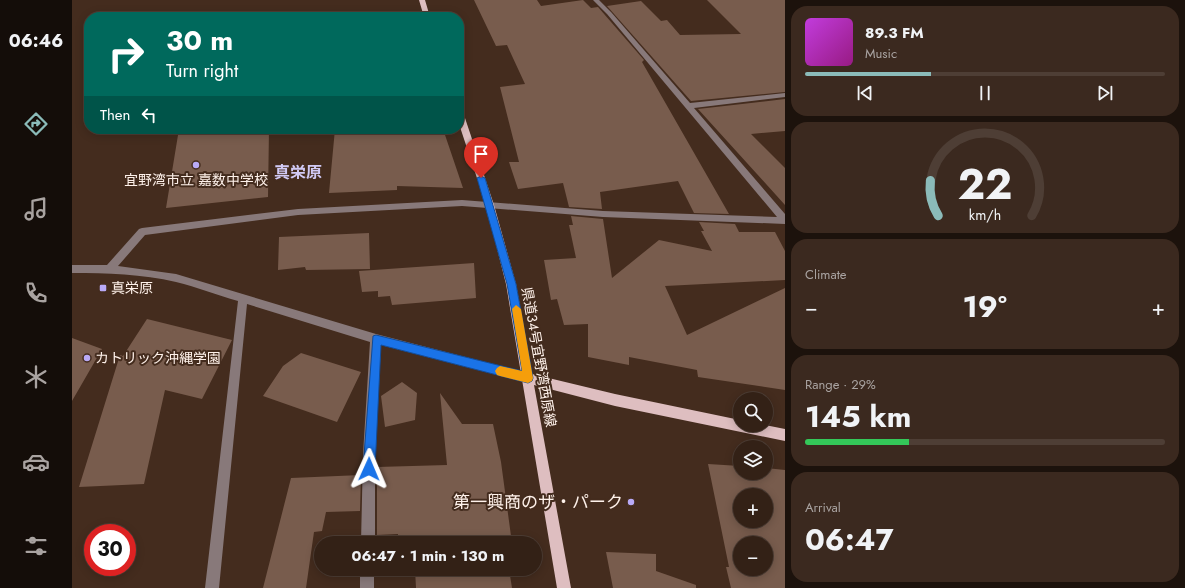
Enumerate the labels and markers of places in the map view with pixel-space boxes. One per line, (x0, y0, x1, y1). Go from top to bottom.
pin (464, 137, 498, 178)
marker: 宜野湾市立 嘉数中学校 (191, 160, 201, 170)
place label: 宜野湾市立 嘉数中学校 (124, 170, 268, 190)
place label: 真栄原 (111, 278, 153, 298)
marker: 真栄原 (98, 283, 108, 293)
place label: カトリック沖縄学園 (95, 348, 221, 368)
marker: カトリック沖縄学園 (82, 353, 92, 363)
place label: 第一興商のザ・パーク (453, 490, 623, 514)
marker: 第一興商のザ・パーク (626, 497, 636, 507)

